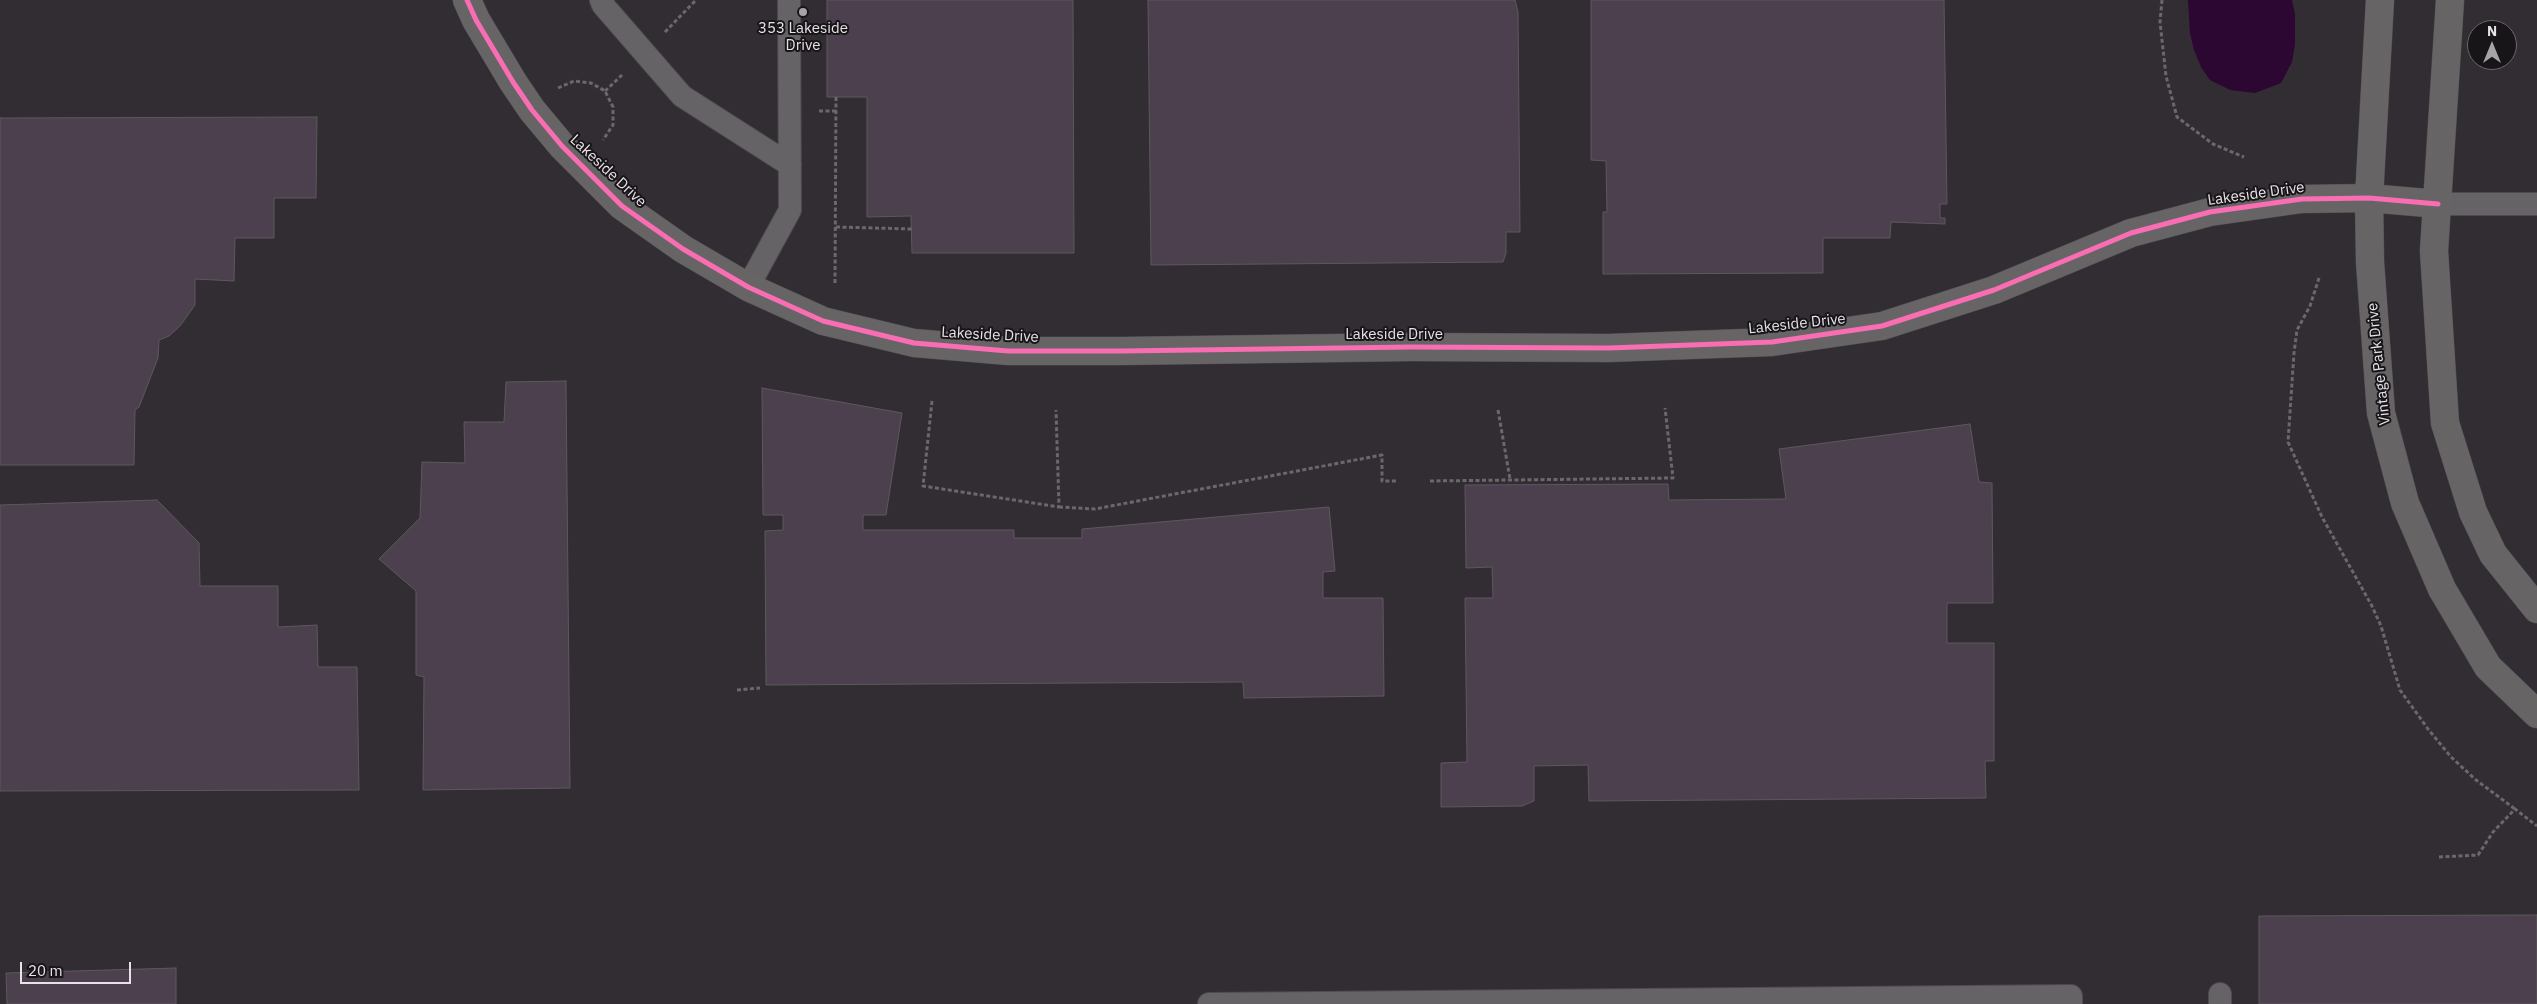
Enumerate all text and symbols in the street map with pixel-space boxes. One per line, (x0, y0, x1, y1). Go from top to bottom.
marker: 353 Lakeside Drive (797, 6, 809, 18)
place label: 353 Lakeside Drive (758, 20, 848, 55)
north arrow (2467, 20, 2517, 70)
text: N (2487, 22, 2497, 40)
street label: Lakeside Drive (566, 131, 650, 211)
street label: Lakeside Drive (2206, 178, 2306, 210)
street label: Vintage Park Drive (2364, 302, 2394, 426)
street label: Lakeside Drive (1747, 310, 1847, 338)
street label: Lakeside Drive (941, 323, 1039, 347)
street label: Lakeside Drive (1345, 326, 1443, 344)
scale bar (22, 952, 134, 984)
text: 20 m (28, 961, 63, 980)

